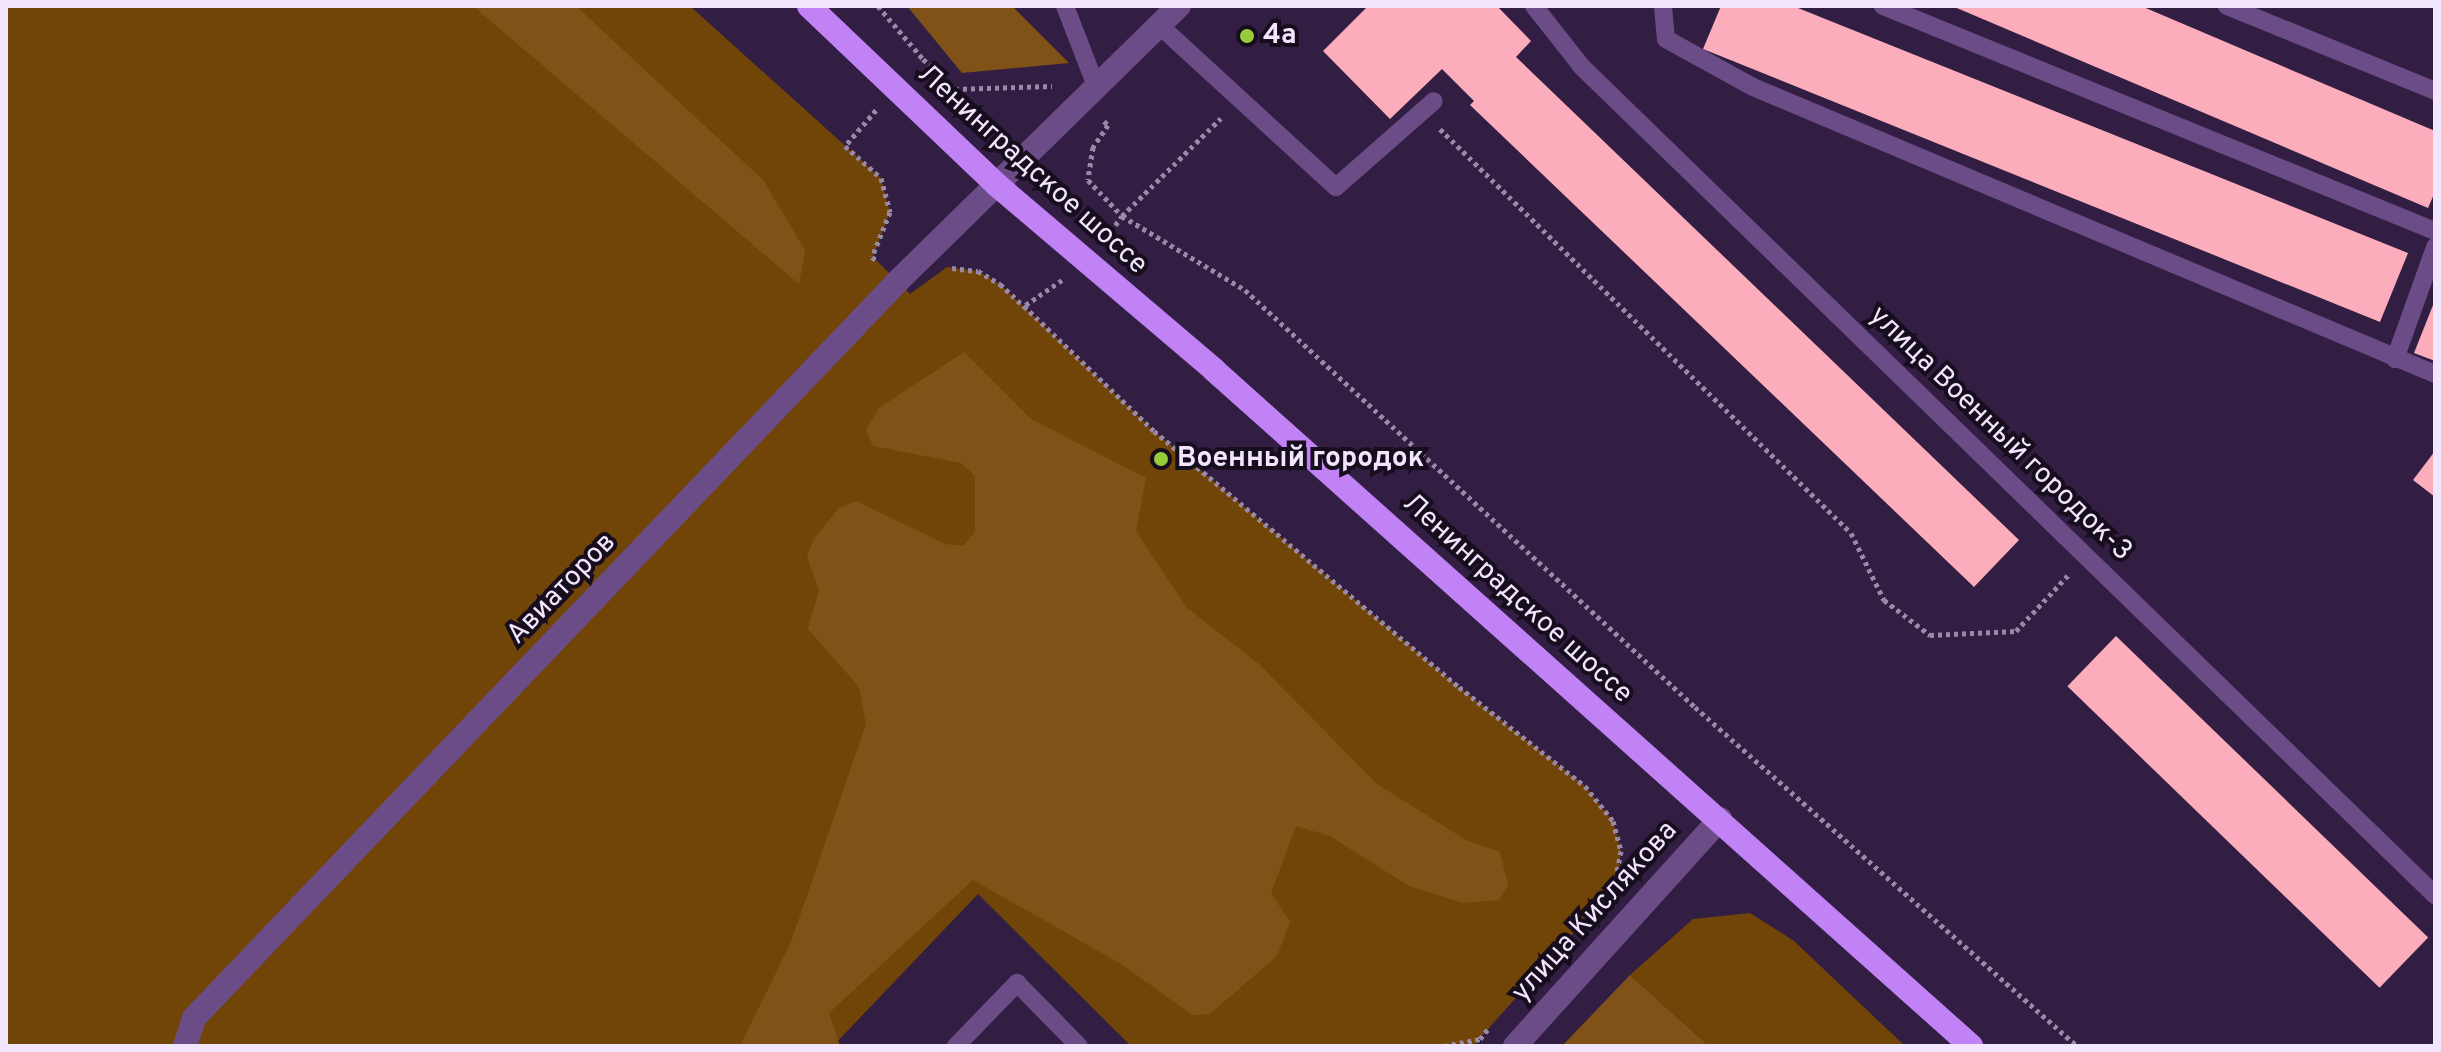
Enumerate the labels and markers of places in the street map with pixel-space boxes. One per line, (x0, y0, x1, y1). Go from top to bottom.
place label: 4а (1263, 19, 1297, 53)
marker: 4а (1238, 27, 1256, 45)
place label: Военный городок (1177, 442, 1424, 476)
marker: Военный городок (1152, 450, 1170, 468)

